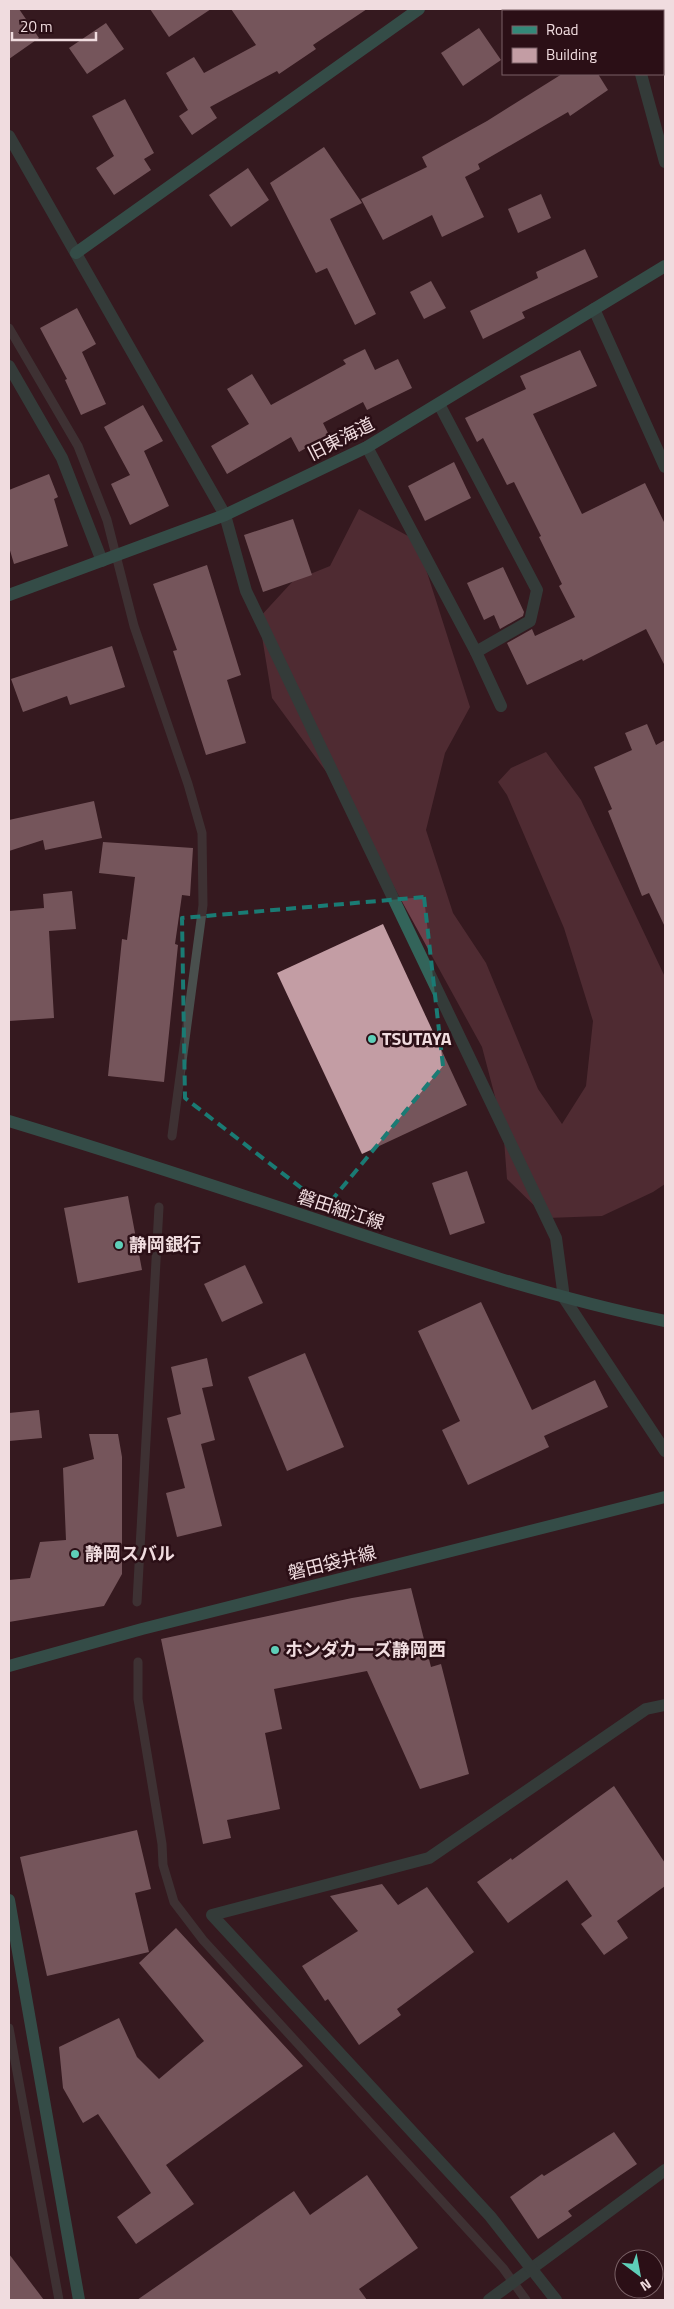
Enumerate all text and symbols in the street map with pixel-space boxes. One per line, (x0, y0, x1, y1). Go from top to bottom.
scale bar (12, 10, 96, 42)
legend (502, 10, 664, 75)
text: 20 m (20, 15, 53, 38)
text: Road (546, 18, 578, 41)
text: Building (546, 43, 597, 66)
street label: 旧東海道 (303, 410, 379, 467)
place label: TSUTAYA (382, 1025, 452, 1052)
marker: TSUTAYA (366, 1033, 378, 1045)
street label: 磐田細江線 (294, 1183, 388, 1236)
place label: 静岡銀行 (129, 1231, 201, 1258)
marker: 静岡銀行 (113, 1239, 125, 1251)
street label: 磐田袋井線 (285, 1539, 379, 1587)
place label: 静岡スバル (85, 1540, 175, 1567)
marker: 静岡スバル (69, 1548, 81, 1560)
place label: ホンダカーズ静岡西 (285, 1636, 446, 1663)
marker: ホンダカーズ静岡西 (269, 1644, 281, 1656)
north arrow (614, 2249, 664, 2299)
text: N (636, 2274, 656, 2297)

